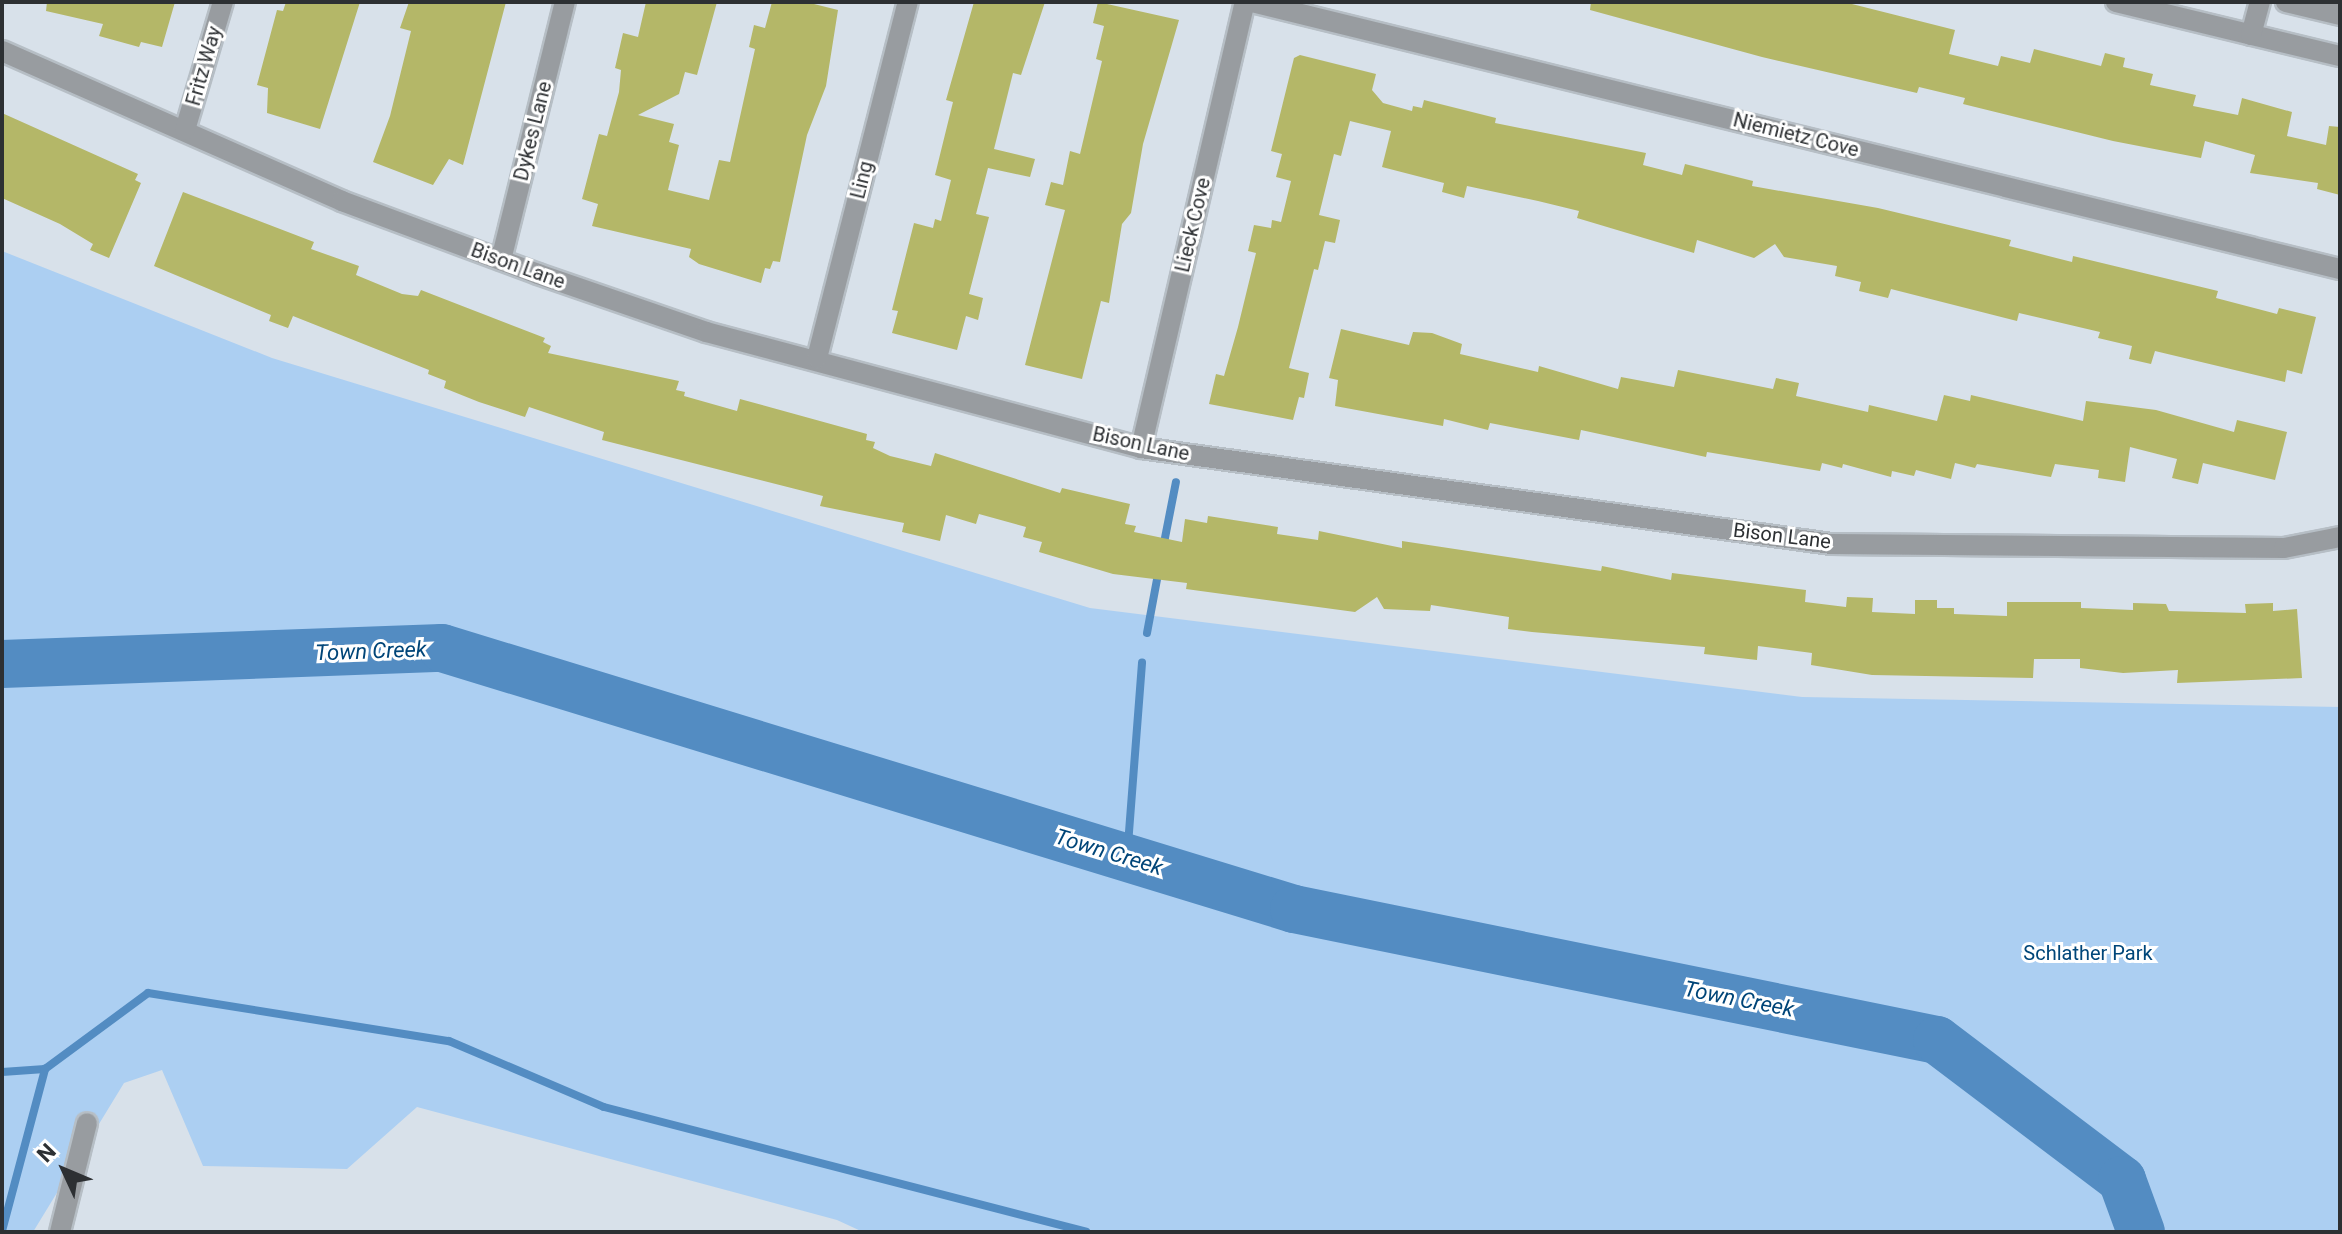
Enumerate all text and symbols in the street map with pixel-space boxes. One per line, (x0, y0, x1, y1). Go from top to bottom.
street label: Fritz Way (181, 24, 227, 108)
street label: Dykes Lane (509, 79, 557, 183)
street label: Niemietz Cove (1731, 108, 1861, 162)
street label: Ling (846, 159, 878, 201)
street label: Lieck Cove (1170, 175, 1216, 275)
street label: Bison Lane (468, 238, 568, 294)
street label: Bison Lane (1090, 422, 1192, 466)
street label: Bison Lane (1732, 518, 1832, 554)
water label: Town Creek (315, 636, 427, 666)
water label: Town Creek (1052, 823, 1166, 881)
park label: Schlather Park (2023, 941, 2153, 965)
water label: Town Creek (1682, 975, 1796, 1023)
north arrow (24, 1130, 104, 1210)
text: N (32, 1139, 61, 1167)

